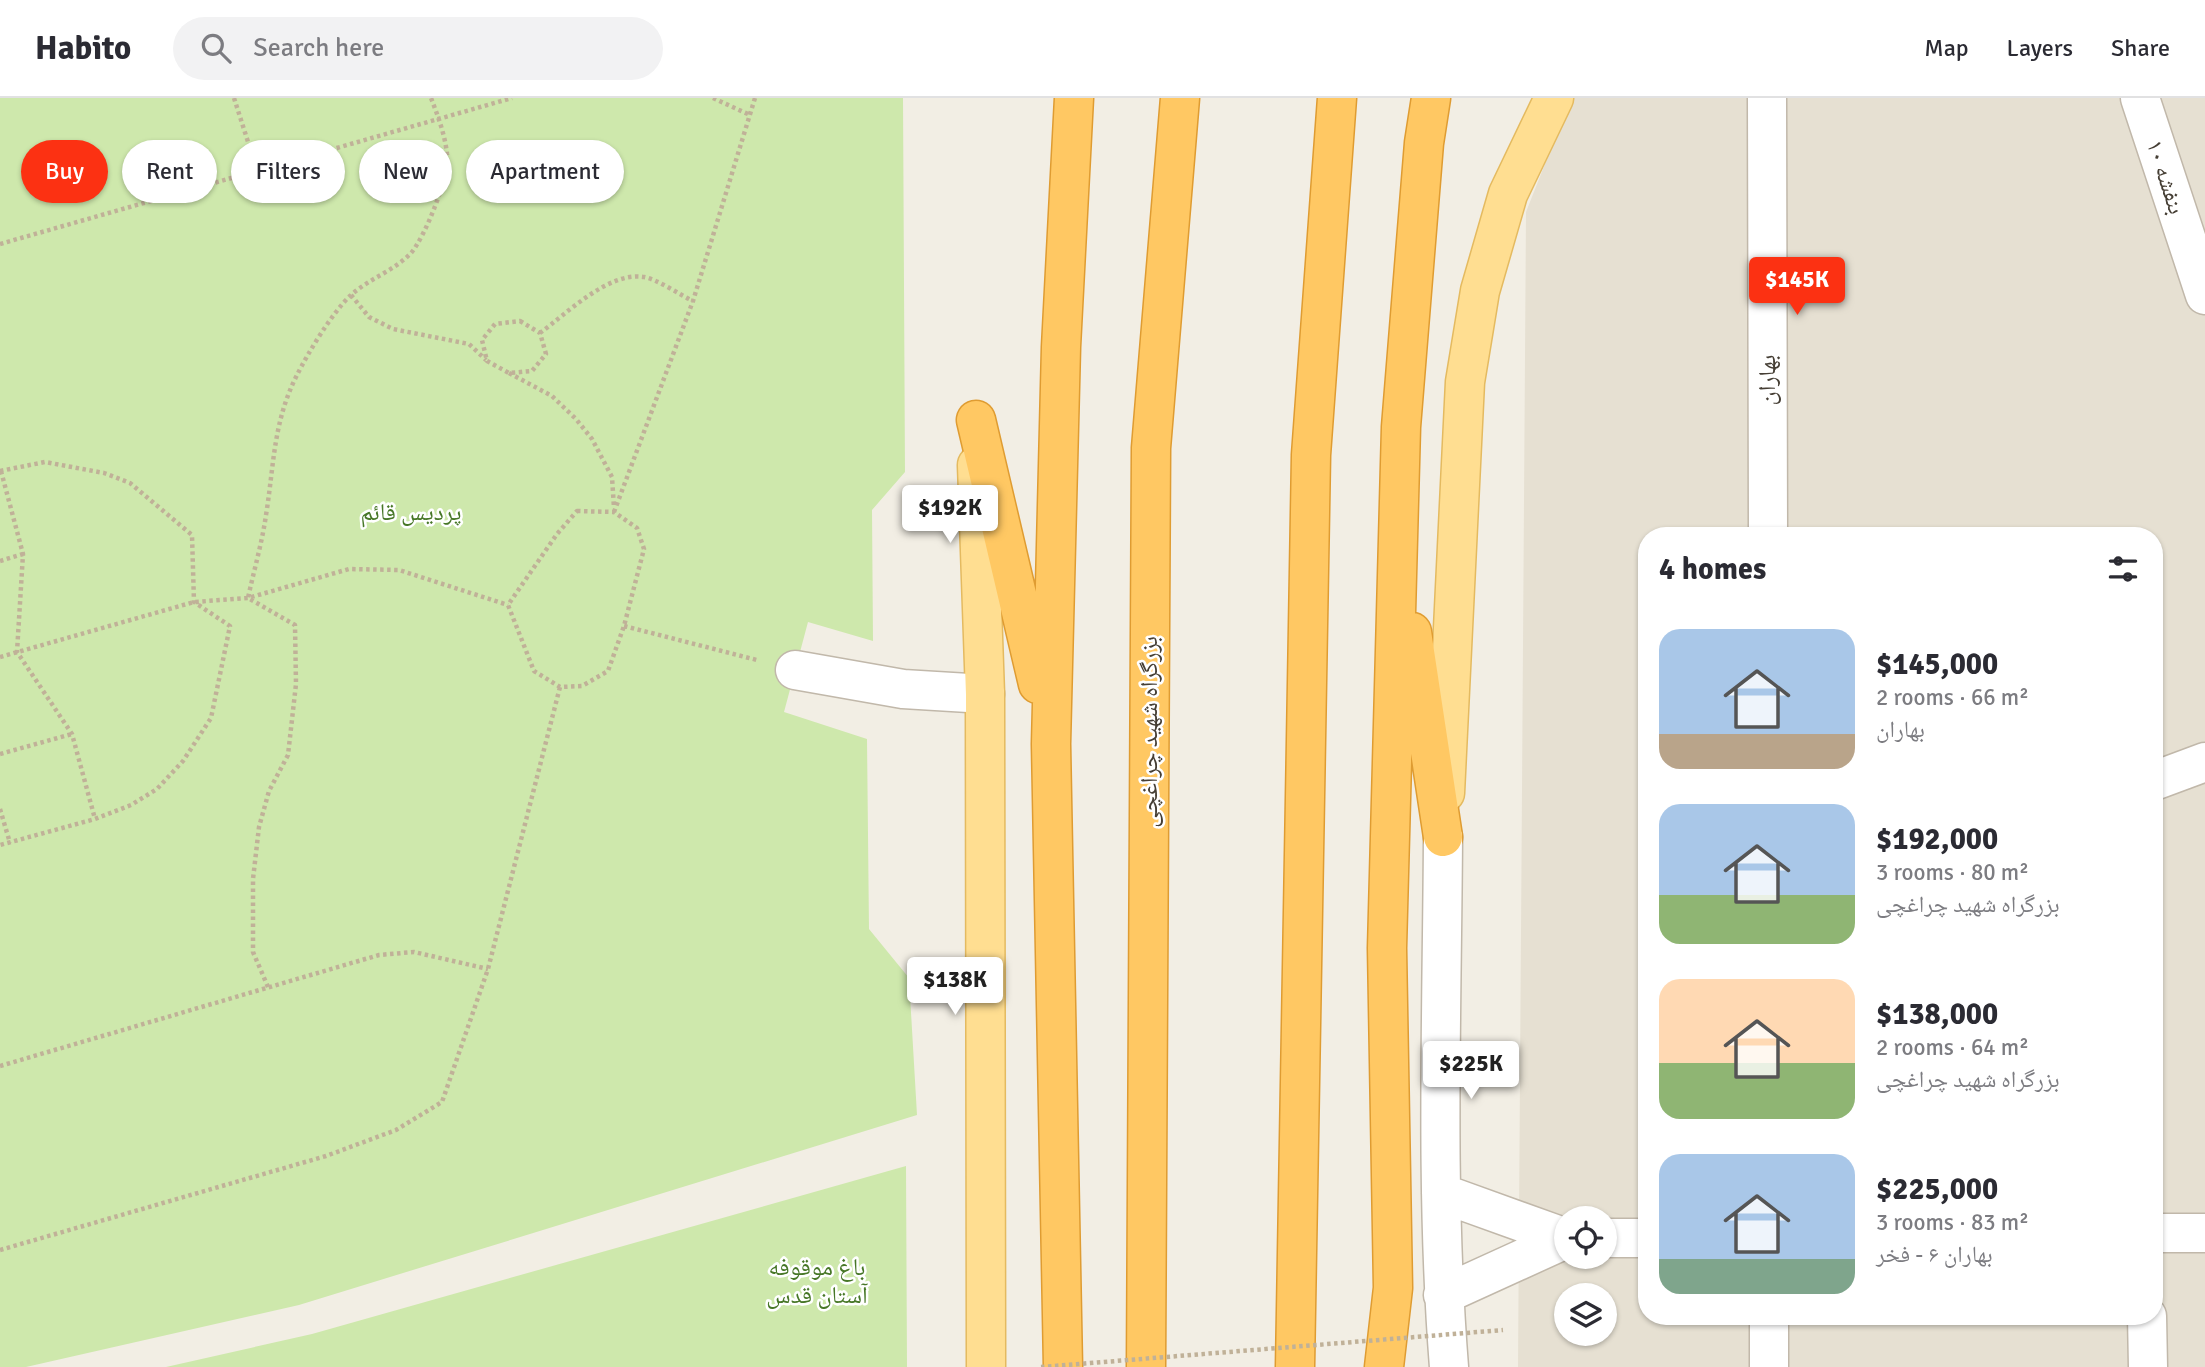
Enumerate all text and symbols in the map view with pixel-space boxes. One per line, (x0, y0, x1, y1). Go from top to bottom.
search box (173, 17, 663, 80)
text: Habito (35, 28, 131, 69)
icon: search (197, 29, 235, 67)
text: Search here (253, 32, 384, 64)
text: Map (1924, 33, 1969, 63)
text: Layers (2007, 33, 2073, 63)
text: Share (2111, 33, 2170, 63)
street label: بنفشه ۱۰ (2140, 136, 2192, 218)
chip: Buy (21, 140, 108, 203)
chip: Rent (122, 140, 217, 203)
chip: Filters (231, 140, 345, 203)
chip: New (359, 140, 452, 203)
chip: Apartment (466, 140, 624, 203)
pin: $145K (1748, 258, 1846, 317)
text: $145K (1765, 265, 1829, 294)
street label: بهاران (1752, 355, 1782, 405)
pin: $192K (901, 486, 999, 545)
text: $192K (918, 493, 982, 522)
park label: پردیس قائم (360, 497, 462, 528)
icon: filters (2104, 550, 2142, 588)
text: 4 homes (1659, 551, 1766, 588)
street label: بزرگراه شهید چراغچی (1134, 636, 1164, 828)
text: $145,000 (1876, 646, 1998, 683)
icon: home (1715, 657, 1799, 741)
text: 2 rooms · 66 m² (1876, 683, 2029, 712)
text: بهاران (1876, 715, 1925, 744)
text: $192,000 (1876, 821, 1998, 858)
icon: home (1715, 832, 1799, 916)
text: 3 rooms · 80 m² (1876, 858, 2029, 887)
text: بزرگراه شهید چراغچی (1876, 890, 2060, 919)
pin: $138K (906, 958, 1004, 1017)
text: $138K (923, 965, 987, 994)
text: $138,000 (1876, 996, 1998, 1033)
icon: home (1715, 1007, 1799, 1091)
text: 2 rooms · 64 m² (1876, 1033, 2029, 1062)
pin: $225K (1422, 1042, 1520, 1101)
text: $225K (1439, 1049, 1503, 1078)
text: بزرگراه شهید چراغچی (1876, 1065, 2060, 1094)
text: $225,000 (1876, 1171, 1998, 1208)
icon: home (1715, 1182, 1799, 1266)
map controls (1554, 1206, 1617, 1346)
button: locate (1554, 1206, 1617, 1269)
text: 3 rooms · 83 m² (1876, 1208, 2029, 1237)
text: بهاران ۶ - فخر (1876, 1240, 1993, 1269)
park label: باغ موقوفه آستان قدس (766, 1252, 869, 1310)
button: layers (1554, 1283, 1617, 1346)

